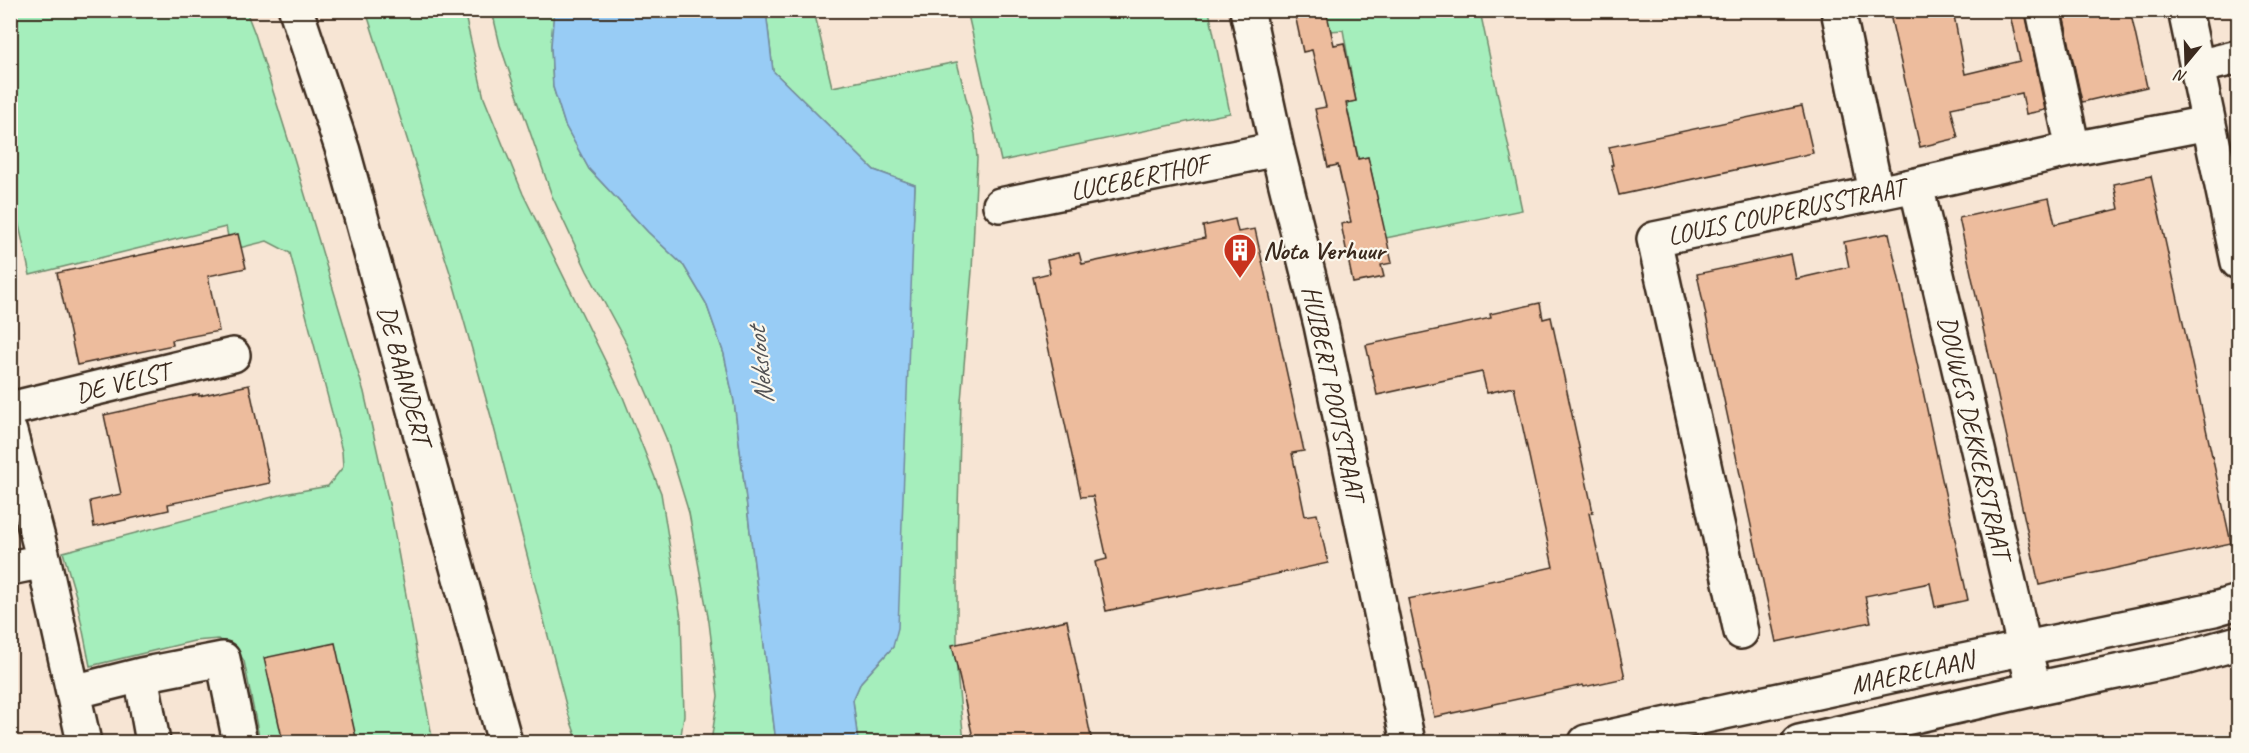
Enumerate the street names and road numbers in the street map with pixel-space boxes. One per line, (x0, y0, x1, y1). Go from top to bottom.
street label: LUCEBERTHOF (1067, 146, 1216, 208)
street label: LOUIS COUPERUSSTRAAT (1665, 169, 1913, 253)
street label: HUIBERT POOTSTRAAT (1295, 283, 1373, 508)
street label: DE BAANDERT (370, 302, 441, 455)
street label: DOUWES DEKKERSTRAAT (1931, 313, 2020, 567)
street label: DE VELST (72, 353, 178, 410)
street label: MAERELAAN (1848, 642, 1981, 702)

